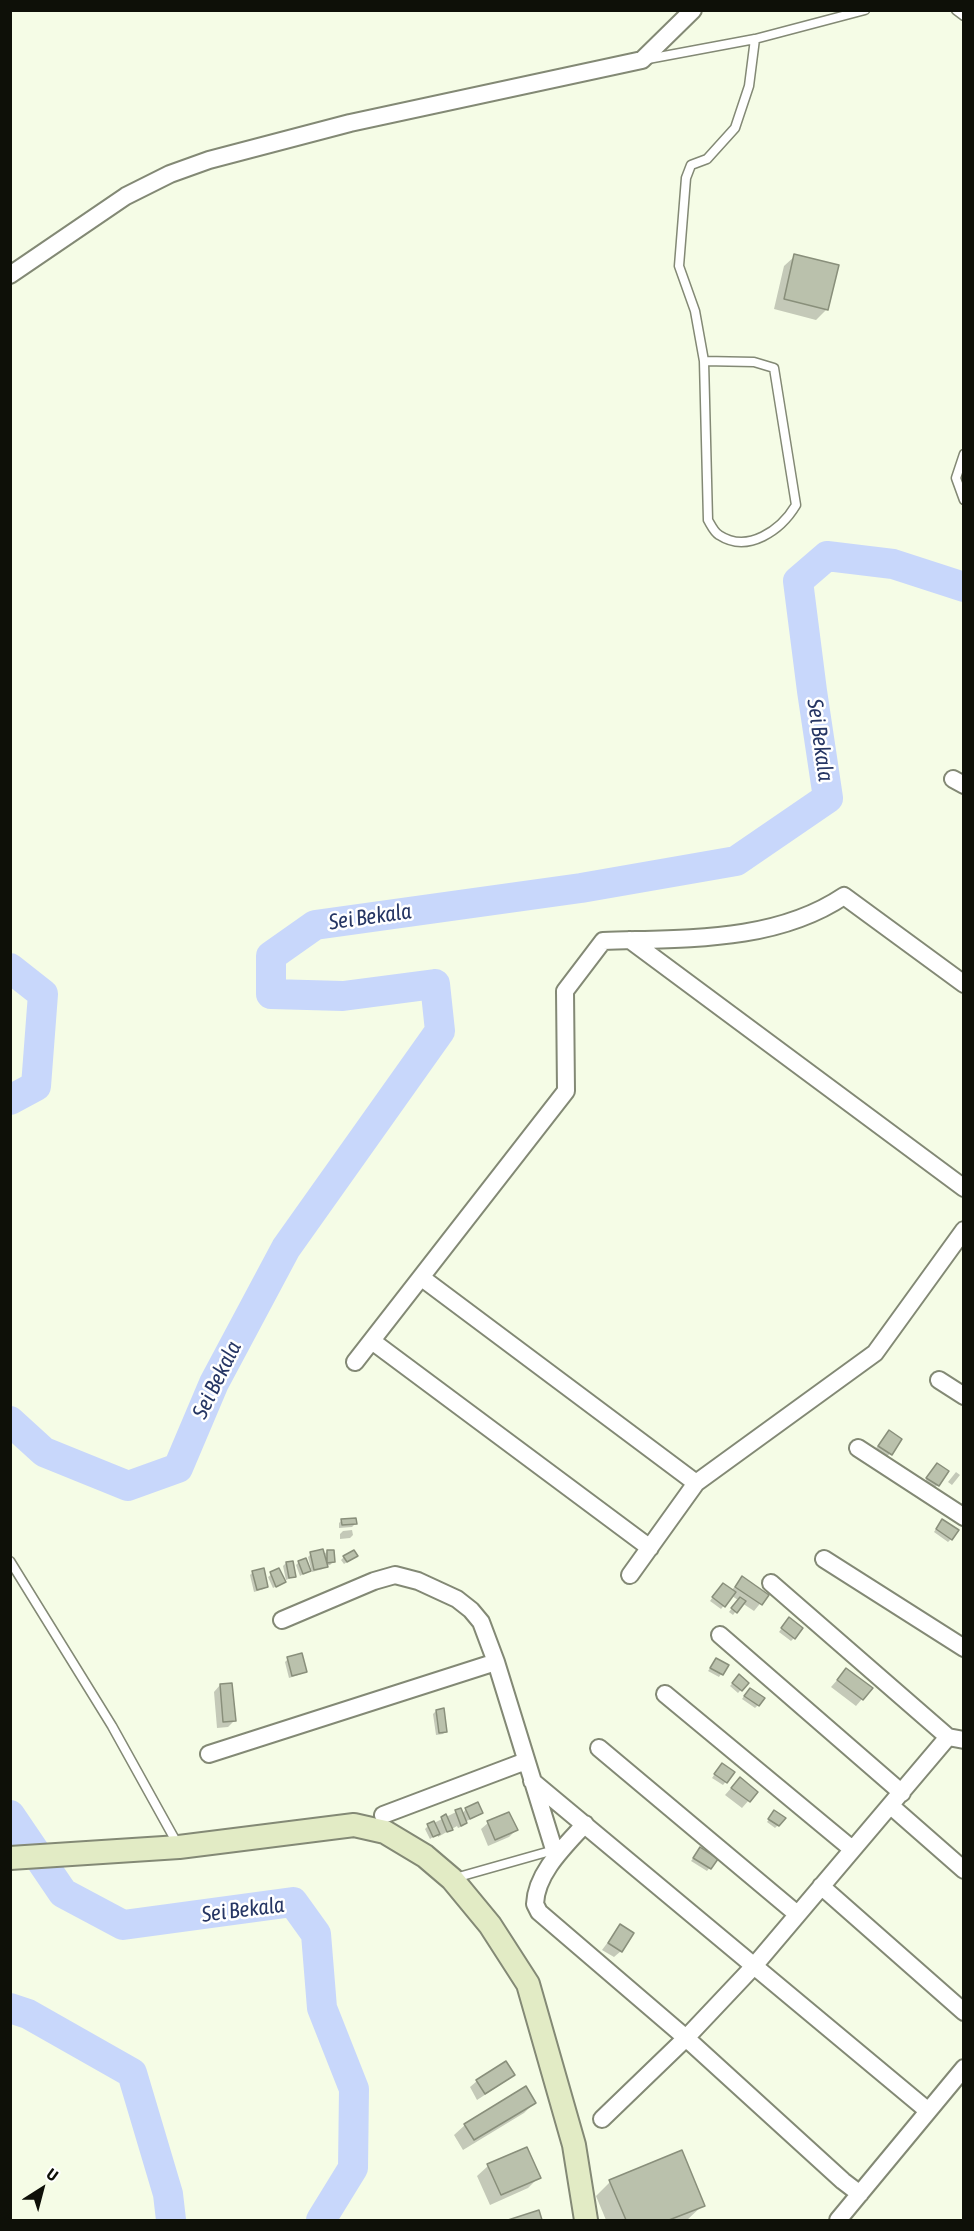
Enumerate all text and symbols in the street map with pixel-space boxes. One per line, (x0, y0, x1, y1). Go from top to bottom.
water label: Sei Bekala (801, 697, 839, 783)
water label: Sei Bekala (327, 898, 413, 936)
water label: Sei Bekala (187, 1337, 247, 1423)
water label: Sei Bekala (200, 1892, 286, 1928)
north arrow (12, 2159, 72, 2219)
text: U (43, 2164, 62, 2184)

